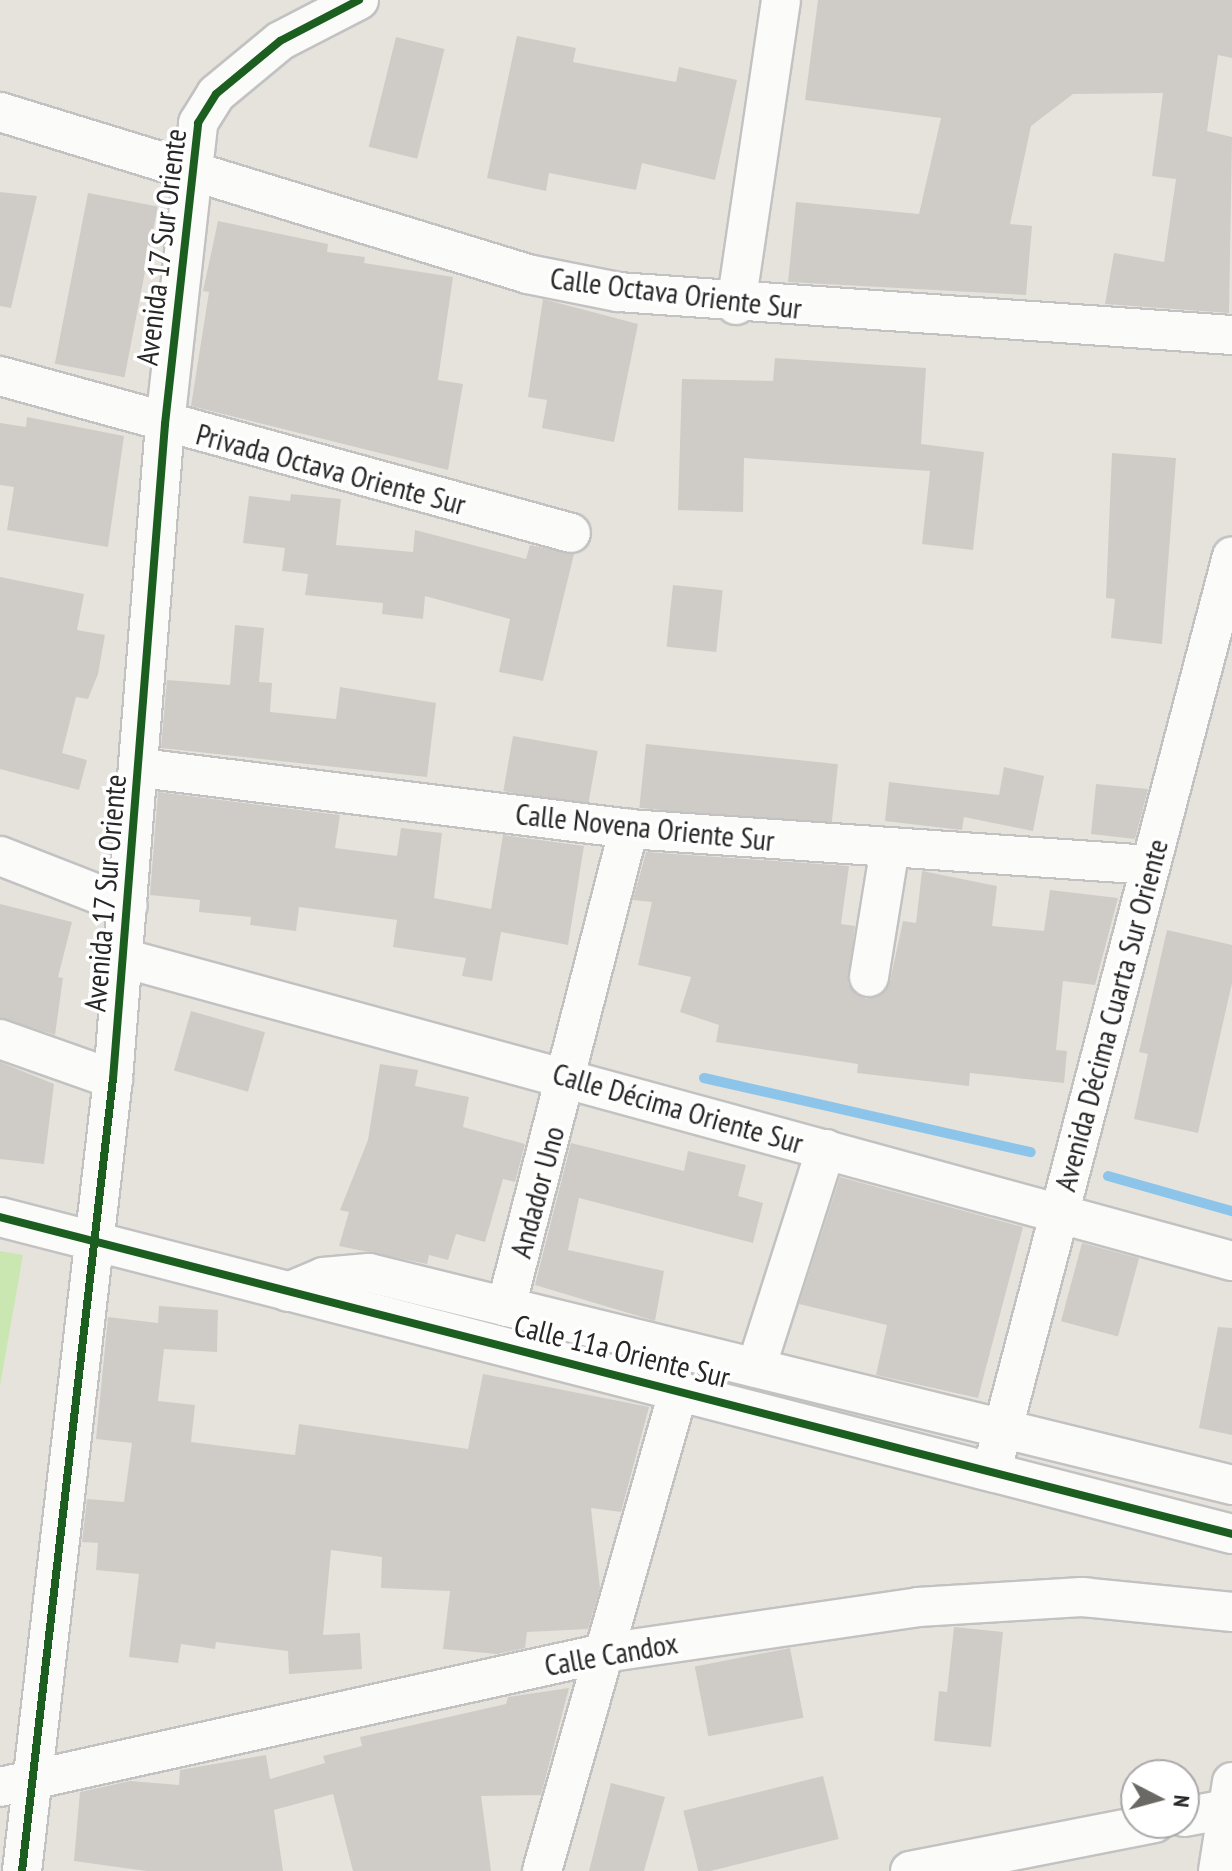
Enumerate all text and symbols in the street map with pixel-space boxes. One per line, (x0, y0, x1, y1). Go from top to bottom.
street label: Avenida 17 Sur Oriente (129, 126, 193, 368)
street label: Calle Octava Oriente Sur (548, 260, 804, 326)
street label: Privada Octava Oriente Sur (192, 416, 470, 522)
street label: Avenida 17 Sur Oriente (77, 772, 133, 1014)
street label: Calle Novena Oriente Sur (514, 796, 776, 858)
street label: Avenida Décima Cuarta Sur Oriente (1047, 835, 1175, 1195)
street label: Calle Décima Oriente Sur (549, 1055, 807, 1161)
street label: Andador Uno (502, 1122, 572, 1262)
street label: Calle 11a Oriente Sur (510, 1307, 734, 1395)
street label: Calle Candox (542, 1625, 680, 1683)
north arrow (1120, 1759, 1200, 1839)
text: N (1167, 1794, 1196, 1809)

